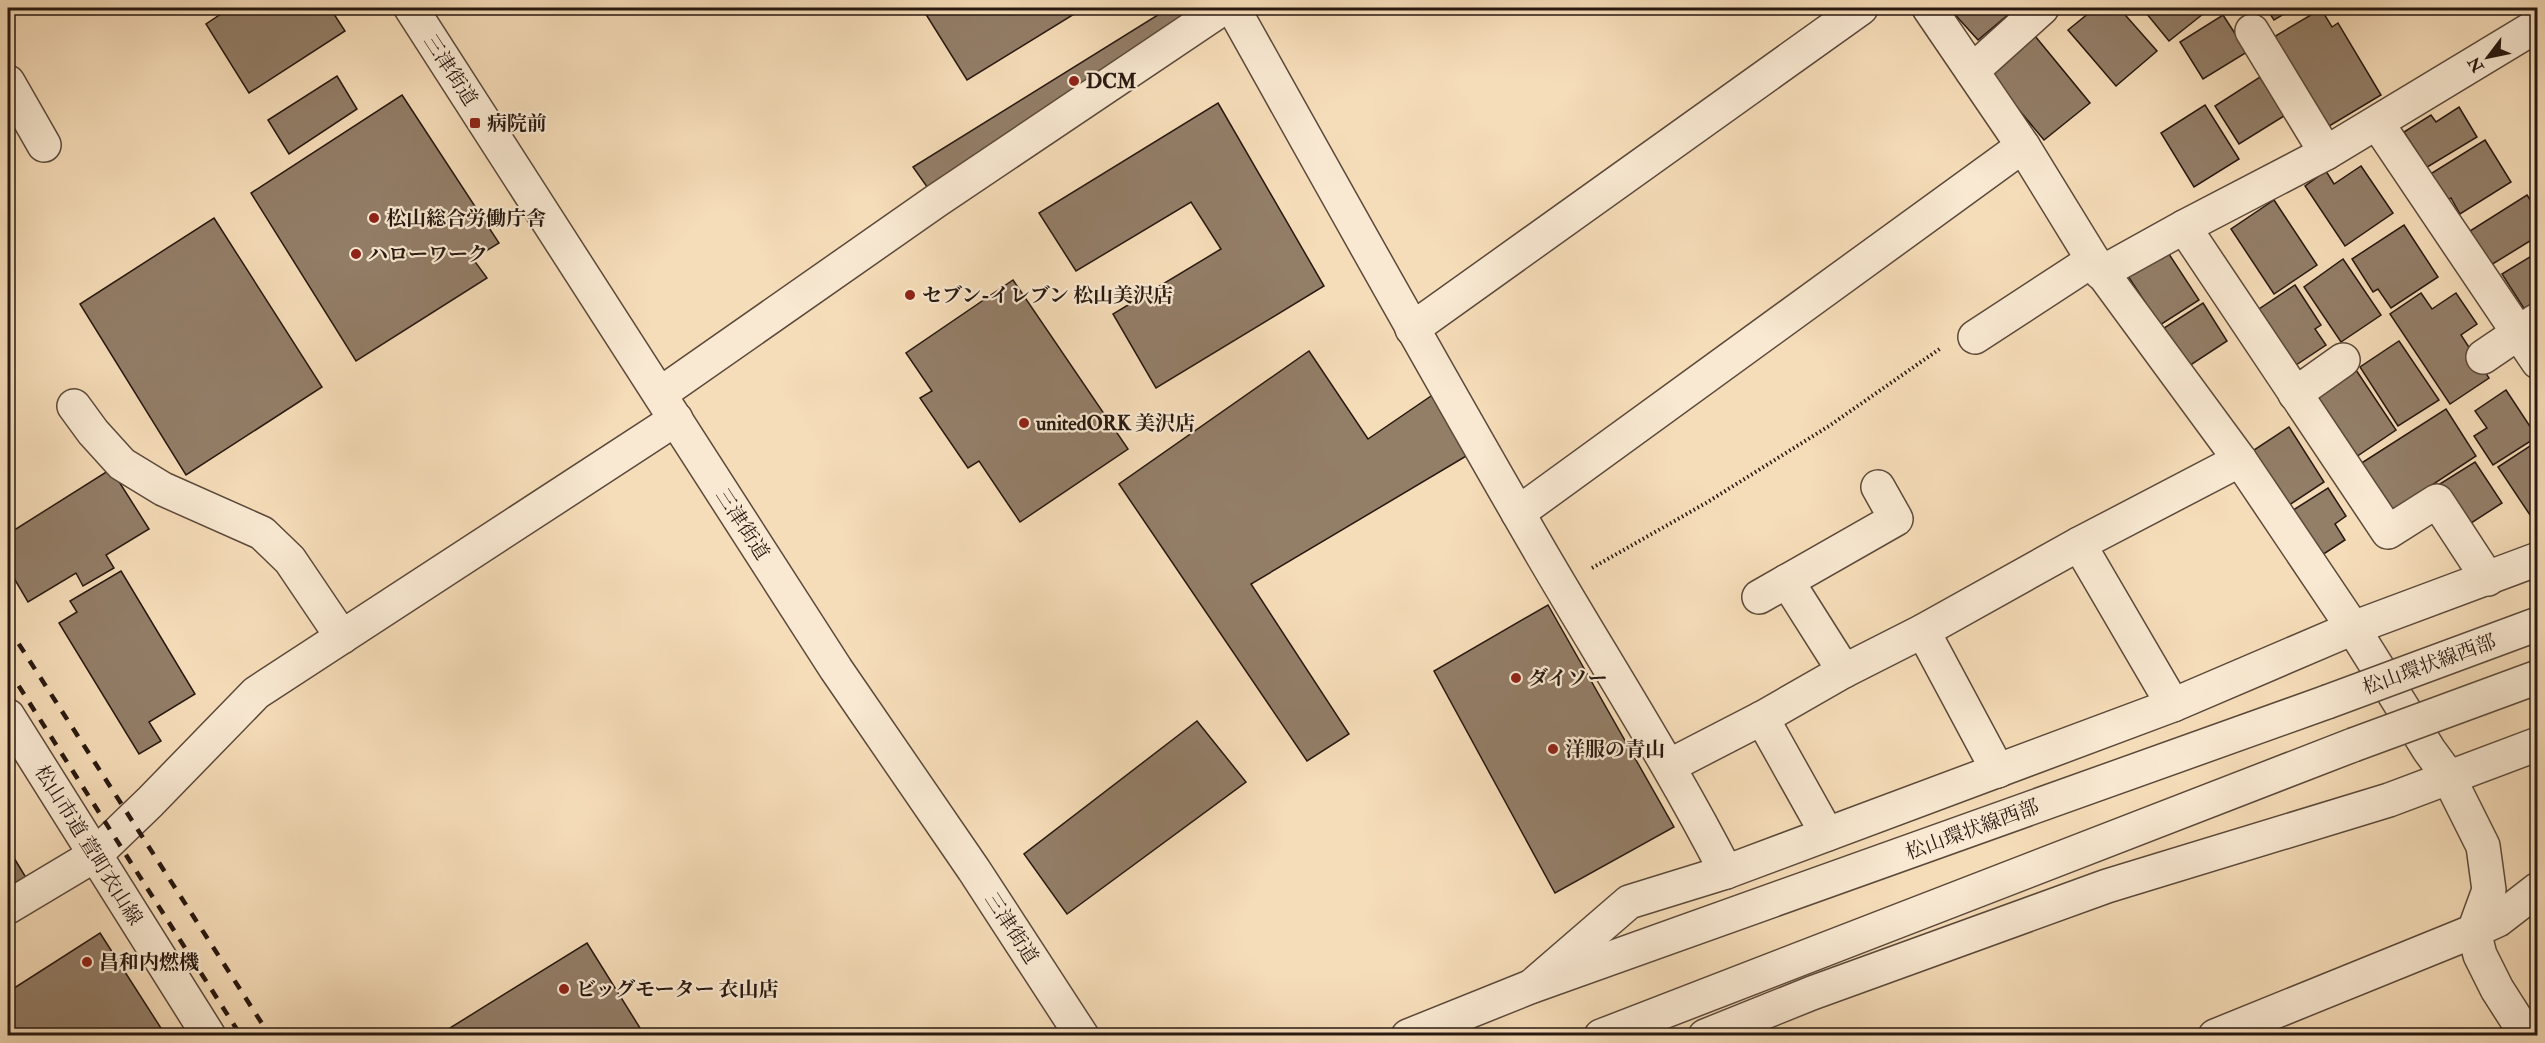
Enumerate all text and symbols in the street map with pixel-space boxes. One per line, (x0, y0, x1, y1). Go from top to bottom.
north arrow (2458, 27, 2518, 87)
street label: 三津街道 (418, 30, 483, 111)
text: N (2463, 52, 2489, 77)
place label: DCM (1086, 69, 1137, 94)
marker: DCM (1067, 74, 1081, 88)
place label: 病院前 (487, 111, 547, 136)
marker: 病院前 (468, 116, 482, 130)
place label: 松山総合労働庁舎 (386, 206, 546, 231)
marker: 松山総合労働庁舎 (367, 211, 381, 225)
place label: ハローワーク (368, 242, 488, 267)
marker: ハローワーク (349, 247, 363, 261)
place label: セブン-イレブン 松山美沢店 (922, 283, 1173, 308)
marker: セブン-イレブン 松山美沢店 (903, 288, 917, 302)
place label: unitedORK 美沢店 (1035, 411, 1195, 436)
marker: unitedORK 美沢店 (1017, 416, 1031, 430)
street label: 三津街道 (710, 484, 775, 565)
street label: 松山環状線西部 (2359, 629, 2499, 700)
place label: ダイソー (1528, 666, 1608, 691)
marker: ダイソー (1509, 671, 1523, 685)
place label: 洋服の青山 (1565, 737, 1665, 762)
marker: 洋服の青山 (1546, 742, 1560, 756)
street label: 松山市道 萱町衣山線 (29, 761, 148, 930)
street label: 松山環状線西部 (1902, 794, 2042, 865)
street label: 三津街道 (979, 888, 1044, 969)
place label: 昌和内燃機 (99, 950, 199, 975)
marker: 昌和内燃機 (80, 955, 94, 969)
place label: ビッグモーター 衣山店 (576, 977, 779, 1002)
marker: ビッグモーター 衣山店 (557, 982, 571, 996)

